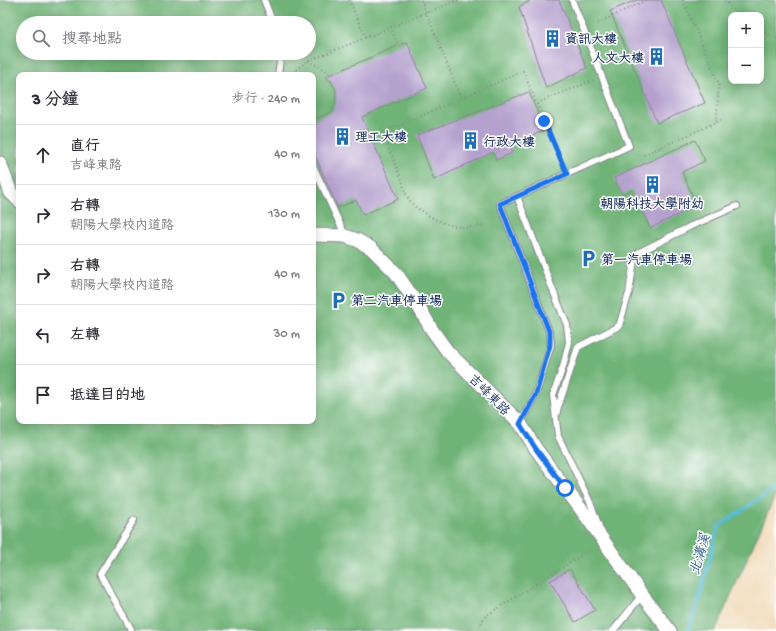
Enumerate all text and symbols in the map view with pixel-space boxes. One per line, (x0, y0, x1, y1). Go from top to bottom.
map controls (728, 12, 764, 84)
button: + (728, 12, 764, 48)
search box (16, 16, 316, 60)
icon: search (30, 27, 52, 49)
building icon: 資訊大樓 (542, 28, 562, 48)
text: 搜尋地點 (62, 31, 122, 49)
place label: 資訊大樓 (565, 32, 617, 48)
building icon: 人文大樓 (647, 47, 667, 67)
button: − (728, 48, 764, 84)
place label: 人文大樓 (592, 51, 644, 67)
text: 3 分鐘 (32, 91, 79, 111)
text: 步行 · 240 m (232, 92, 300, 107)
route end (535, 112, 553, 130)
building icon: 理工大樓 (332, 126, 352, 146)
place label: 理工大樓 (355, 130, 407, 146)
building icon: 行政大樓 (460, 131, 480, 151)
place label: 行政大樓 (483, 135, 535, 151)
text: 直行 (70, 138, 100, 156)
icon: ahead (32, 144, 54, 166)
text: 40 m (274, 147, 300, 162)
text: 吉峰東路 (70, 159, 122, 174)
building icon: 朝陽科技大學附幼 (642, 174, 662, 194)
place label: 朝陽科技大學附幼 (600, 196, 704, 213)
text: 右轉 (70, 198, 100, 216)
icon: right (32, 204, 54, 226)
text: 130 m (268, 207, 300, 222)
text: 朝陽大學校內道路 (70, 219, 174, 234)
parking icon: 第一汽車停車場 (578, 249, 598, 269)
place label: 第一汽車停車場 (601, 253, 692, 269)
text: 右轉 (70, 258, 100, 276)
icon: right (32, 264, 54, 286)
text: 40 m (274, 267, 300, 282)
text: 朝陽大學校內道路 (70, 279, 174, 294)
parking icon: 第二汽車停車場 (328, 290, 348, 310)
place label: 第二汽車停車場 (351, 294, 442, 310)
icon: left (32, 324, 54, 346)
text: 左轉 (70, 327, 100, 345)
text: 30 m (274, 327, 300, 342)
street label: 吉峰東路 (465, 371, 513, 419)
icon: arrive (32, 384, 54, 406)
text: 抵達目的地 (70, 387, 145, 405)
route start (556, 479, 574, 497)
water label: 北溝溪 (686, 531, 716, 577)

